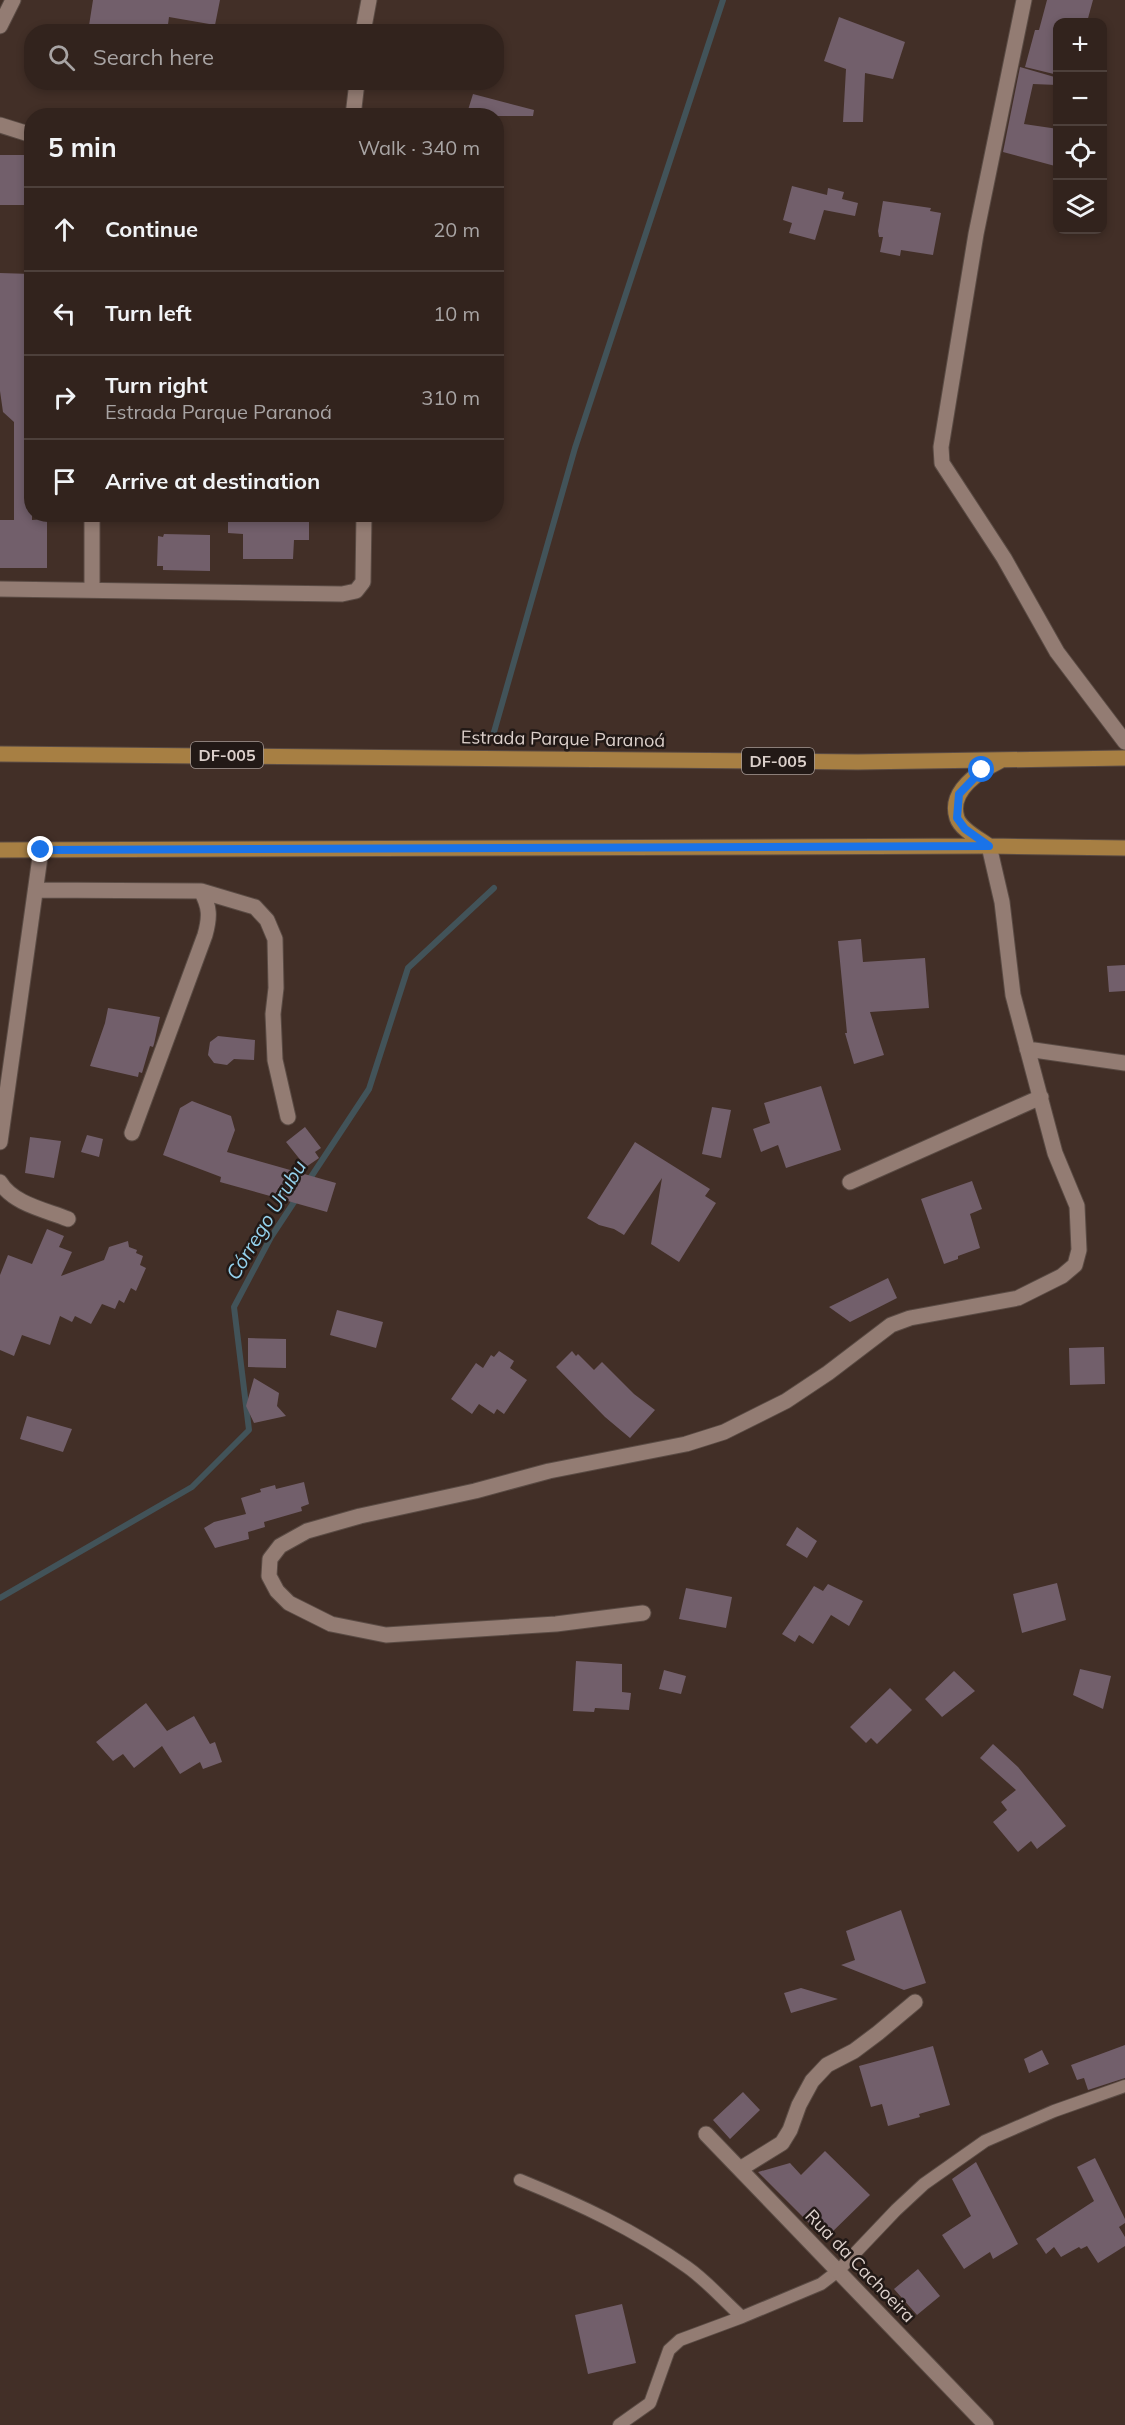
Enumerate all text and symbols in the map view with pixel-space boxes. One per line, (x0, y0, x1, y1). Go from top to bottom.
map controls (1053, 18, 1107, 234)
button: + (1053, 18, 1107, 72)
search box (24, 24, 504, 90)
icon: search (45, 41, 78, 74)
text: Search here (93, 43, 214, 71)
button: − (1053, 72, 1107, 126)
button: locate (1053, 126, 1107, 180)
text: 5 min (48, 131, 117, 164)
text: Walk · 340 m (358, 135, 480, 160)
button: layers (1053, 180, 1107, 234)
icon: ahead (48, 213, 81, 246)
text: Continue (105, 215, 198, 243)
text: 20 m (433, 217, 480, 242)
icon: left (48, 297, 81, 330)
text: Turn left (105, 299, 192, 327)
text: 10 m (433, 301, 480, 326)
text: Turn right (105, 371, 208, 399)
icon: right (48, 381, 81, 414)
text: 310 m (421, 385, 480, 410)
text: Estrada Parque Paranoá (105, 399, 332, 424)
icon: arrive (48, 465, 81, 498)
text: Arrive at destination (105, 467, 320, 495)
street label: Estrada Parque Paranoá (461, 725, 665, 752)
road number: DF-005 (191, 742, 263, 768)
road number: DF-005 (742, 748, 814, 774)
route start (968, 756, 994, 782)
route end (27, 836, 53, 862)
water label: Córrego Urubu (220, 1155, 311, 1284)
street label: Rua da Cachoeira (801, 2204, 920, 2327)

